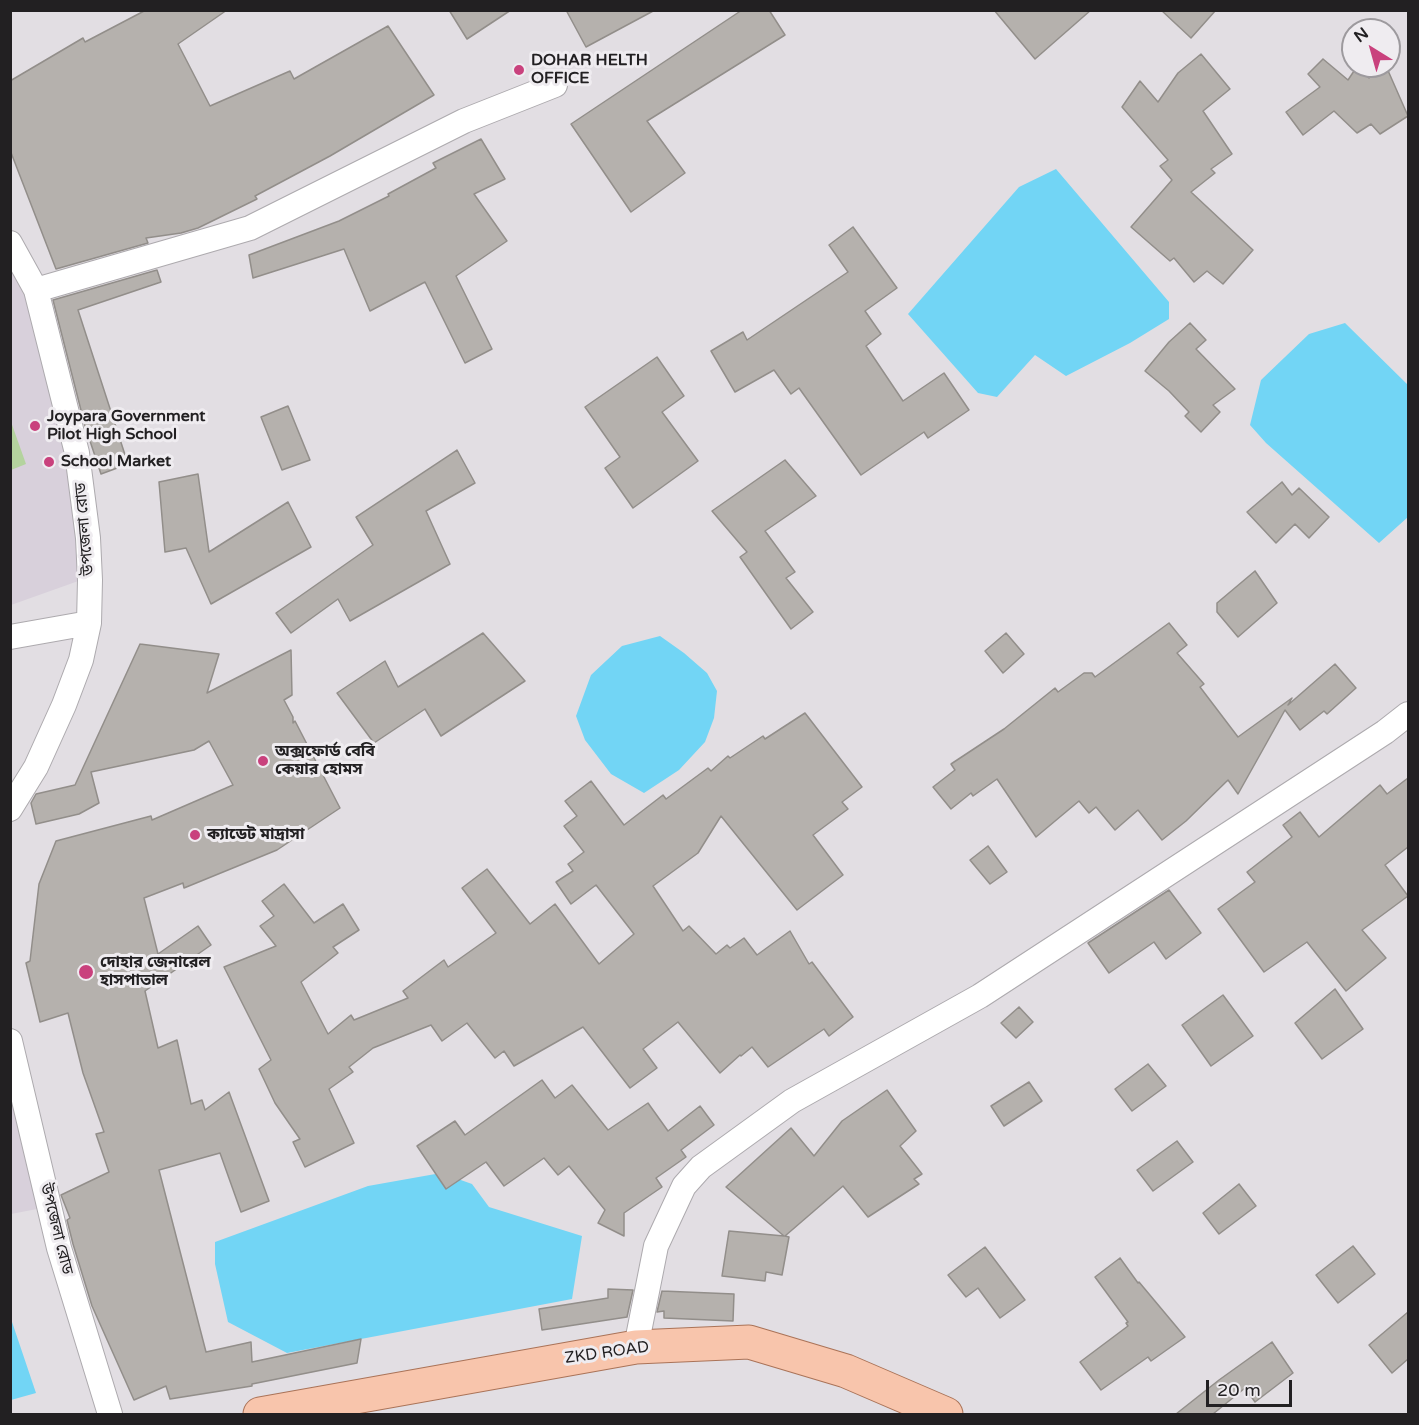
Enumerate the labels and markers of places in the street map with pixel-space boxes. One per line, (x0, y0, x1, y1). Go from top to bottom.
place label: DOHAR HELTH OFFICE (531, 51, 648, 89)
marker: DOHAR HELTH OFFICE (512, 63, 526, 77)
place label: Joypara Government Pilot High School (47, 407, 205, 445)
marker: Joypara Government Pilot High School (28, 419, 42, 433)
place label: School Market (61, 452, 171, 472)
marker: School Market (42, 455, 56, 469)
place label: অক্সফোর্ড বেবি কেয়ার হোমস (275, 742, 375, 780)
marker: অক্সফোর্ড বেবি কেয়ার হোমস (256, 754, 270, 768)
place label: ক্যাডেট মাদ্রাসা (207, 825, 304, 845)
marker: ক্যাডেট মাদ্রাসা (188, 828, 202, 842)
place label: দোহার জেনারেল হাসপাতাল (100, 953, 211, 991)
marker: দোহার জেনারেল হাসপাতাল (77, 963, 95, 981)

